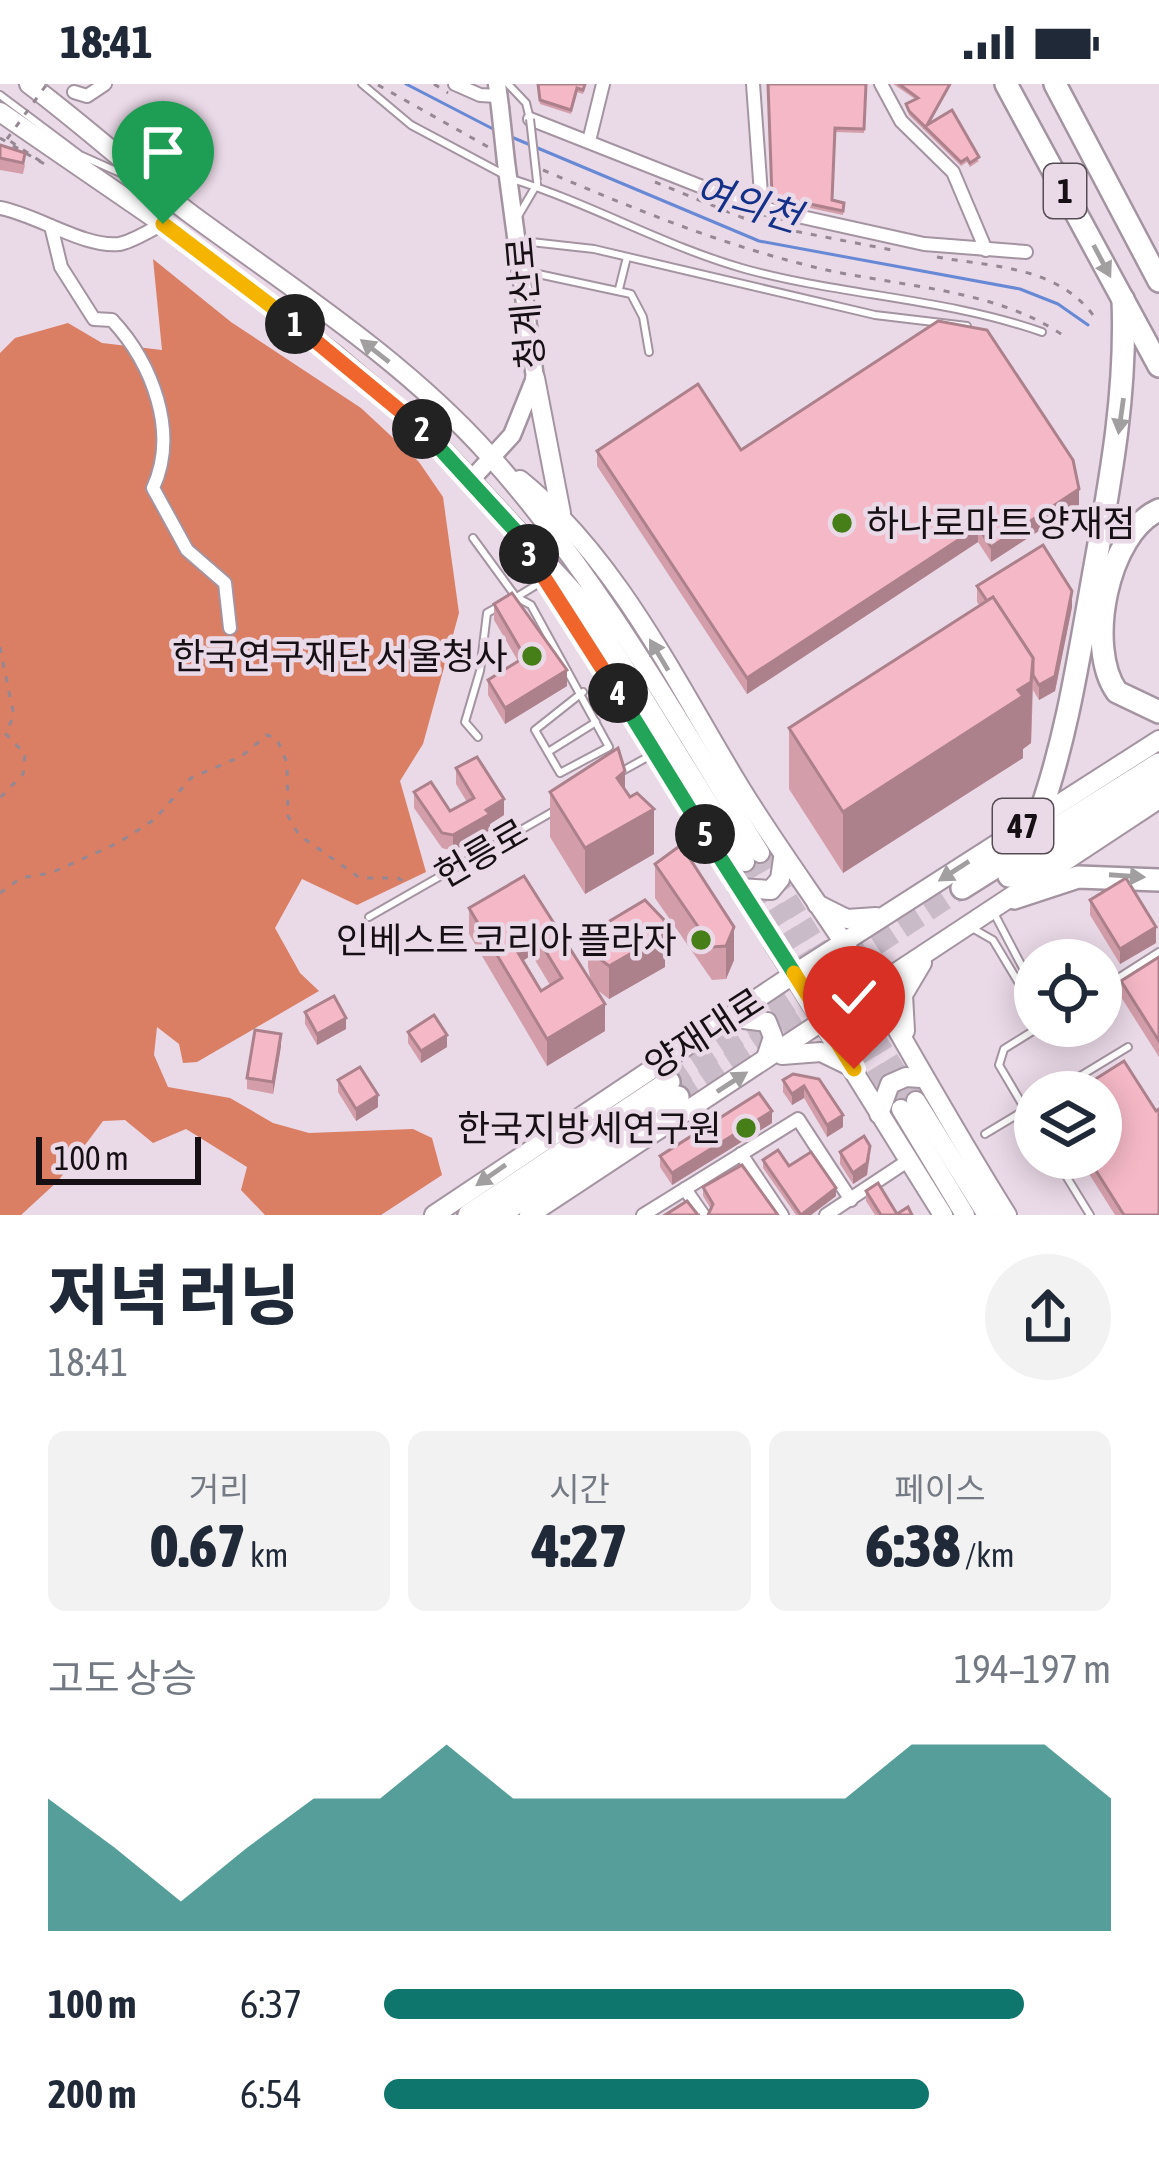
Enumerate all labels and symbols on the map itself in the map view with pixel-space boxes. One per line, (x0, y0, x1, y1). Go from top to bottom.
pin (112, 101, 214, 224)
road number: 1 (1044, 164, 1086, 218)
water label: 여의천 (690, 166, 810, 241)
street label: 청계산로 (498, 235, 552, 371)
one-way arrow (1091, 243, 1112, 278)
pin: 1 (265, 294, 325, 354)
one-way arrow (360, 339, 391, 364)
one-way arrow (1111, 397, 1130, 435)
pin: 2 (392, 399, 452, 459)
place label: 하나로마트 양재점 (866, 502, 1136, 544)
marker: 하나로마트 양재점 (829, 510, 855, 536)
pin: 3 (499, 524, 559, 584)
place label: 한국연구재단 서울청사 (172, 635, 508, 677)
one-way arrow (649, 638, 671, 671)
marker: 한국연구재단 서울청사 (519, 643, 545, 669)
pin: 4 (588, 663, 648, 723)
road number: 47 (993, 799, 1053, 853)
pin: 5 (675, 804, 735, 864)
street label: 헌릉로 (427, 810, 535, 896)
one-way arrow (938, 859, 970, 881)
one-way arrow (1109, 867, 1146, 886)
place label: 인베스트 코리아 플라자 (336, 919, 677, 961)
marker: 인베스트 코리아 플라자 (688, 927, 714, 953)
pin (803, 946, 905, 1069)
street label: 양재대로 (637, 979, 771, 1087)
one-way arrow (716, 1071, 749, 1093)
place label: 한국지방세연구원 (457, 1107, 722, 1149)
marker: 한국지방세연구원 (733, 1115, 759, 1141)
scale bar (36, 1131, 201, 1184)
one-way arrow (475, 1163, 507, 1186)

